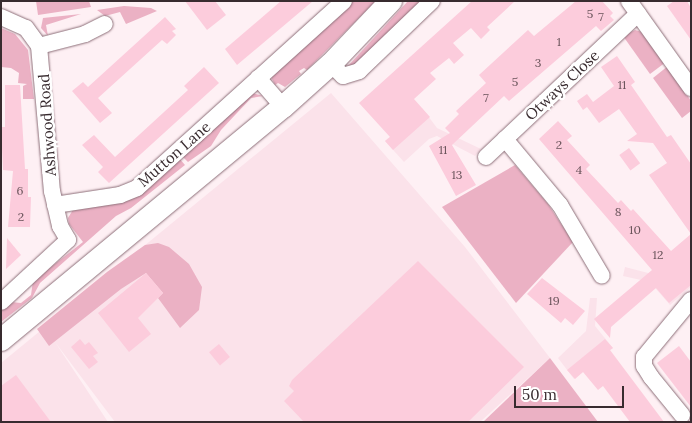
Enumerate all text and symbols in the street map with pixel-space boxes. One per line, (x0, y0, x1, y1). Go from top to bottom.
house number: 5 (587, 7, 593, 21)
house number: 7 (598, 10, 604, 24)
house number: 1 (557, 35, 561, 49)
street label: Otways Close (521, 46, 603, 124)
house number: 3 (535, 56, 541, 70)
street label: Ashwood Road (34, 73, 60, 177)
house number: 5 (512, 75, 518, 89)
house number: 11 (618, 78, 626, 92)
house number: 7 (483, 91, 489, 105)
street label: Mutton Lane (134, 118, 214, 190)
house number: 2 (556, 138, 562, 152)
house number: 11 (439, 143, 447, 157)
house number: 4 (576, 163, 582, 177)
house number: 13 (451, 168, 463, 182)
house number: 6 (17, 184, 23, 198)
house number: 8 (615, 205, 621, 219)
house number: 2 (18, 210, 24, 224)
house number: 10 (629, 223, 641, 237)
house number: 12 (653, 248, 663, 262)
house number: 19 (548, 294, 560, 308)
scale bar (517, 376, 627, 408)
text: 50 m (522, 385, 557, 404)

